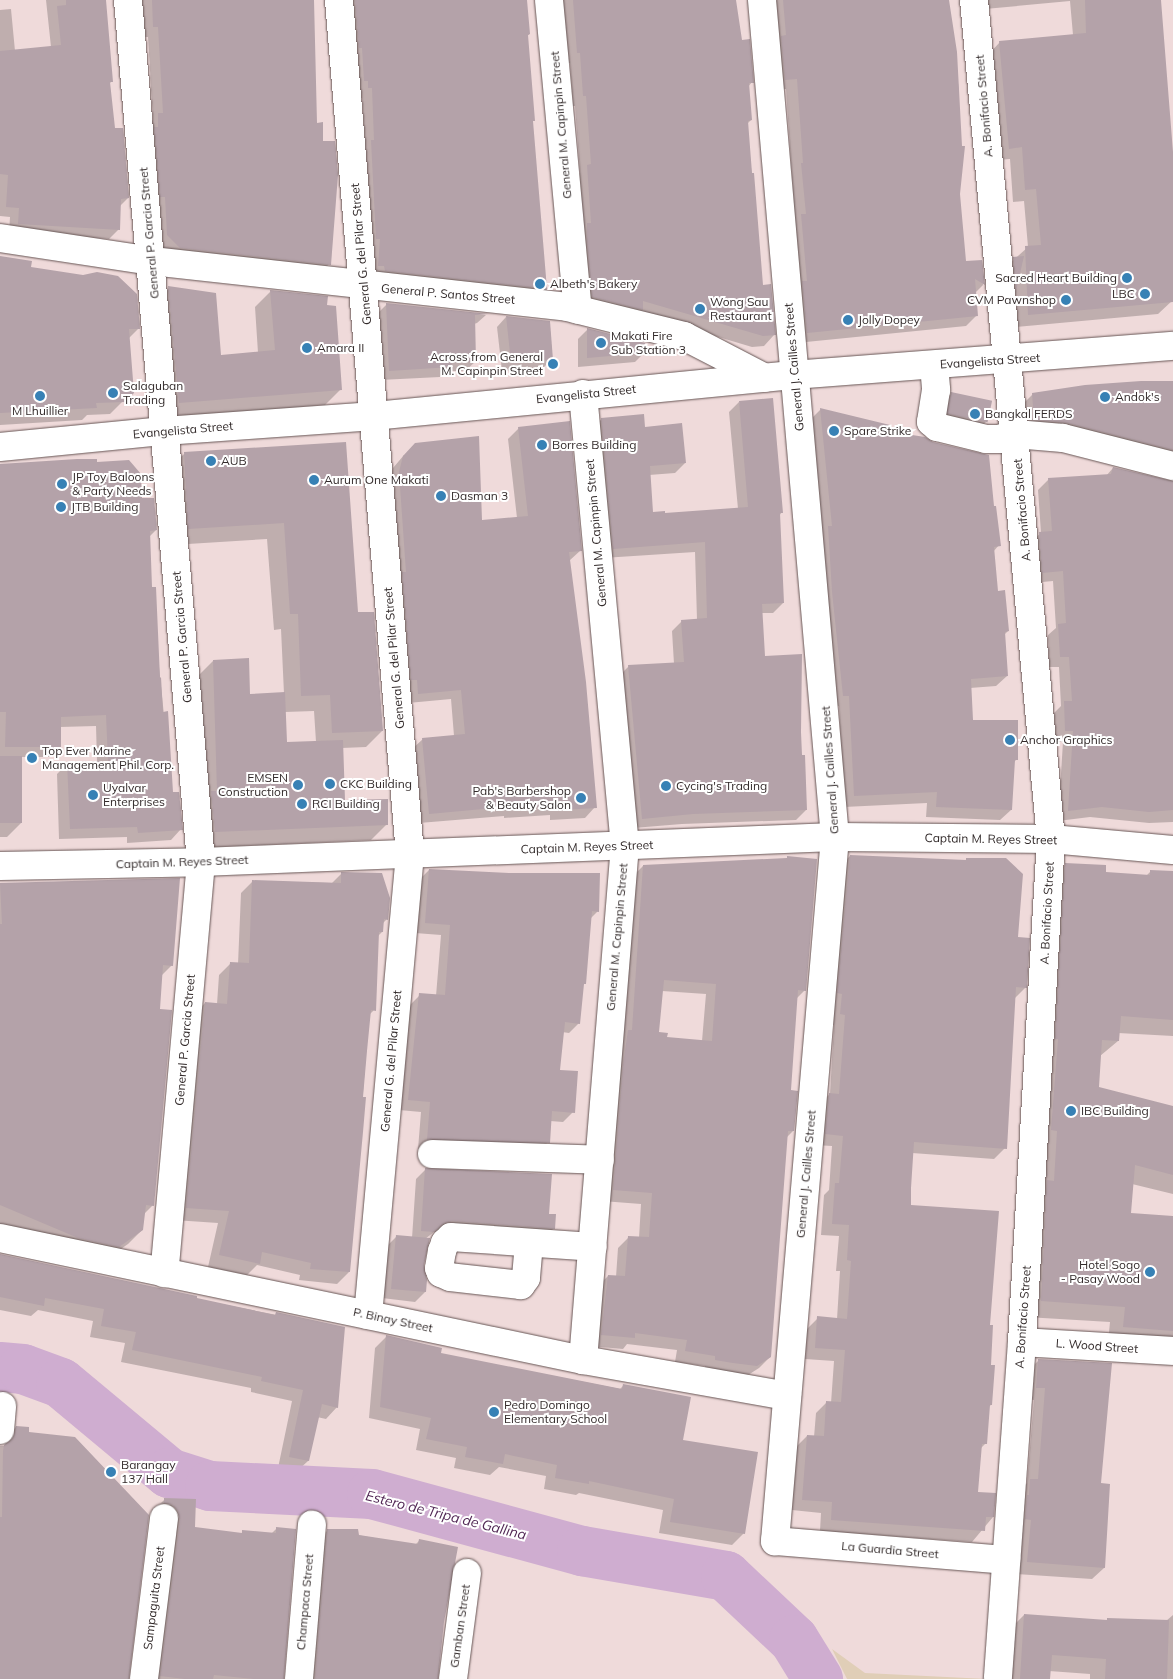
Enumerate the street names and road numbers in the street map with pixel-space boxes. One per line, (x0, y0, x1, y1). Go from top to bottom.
street label: General M. Capinpin Street (547, 51, 575, 199)
street label: A. Bonifacio Street (972, 54, 996, 158)
street label: General P. Garcia Street (136, 167, 162, 299)
street label: General G. del Pilar Street (348, 183, 374, 325)
street label: General P. Santos Street (380, 281, 516, 307)
street label: General J. Cailles Street (781, 302, 807, 432)
street label: Evangelista Street (939, 350, 1041, 372)
street label: Evangelista Street (535, 382, 637, 406)
street label: Evangelista Street (132, 418, 234, 442)
street label: A. Bonifacio Street (1010, 458, 1034, 562)
street label: General M. Capinpin Street (582, 459, 610, 607)
street label: General P. Garcia Street (169, 571, 195, 703)
street label: General G. del Pilar Street (381, 587, 407, 729)
street label: General J. Cailles Street (818, 705, 842, 835)
street label: Captain M. Reyes Street (925, 831, 1057, 847)
street label: Captain M. Reyes Street (520, 837, 654, 857)
street label: Captain M. Reyes Street (115, 852, 249, 872)
street label: A. Bonifacio Street (1037, 861, 1057, 965)
street label: General M. Capinpin Street (603, 863, 631, 1011)
street label: General P. Garcia Street (172, 974, 198, 1106)
street label: General G. del Pilar Street (378, 990, 404, 1132)
street label: General J. Cailles Street (793, 1109, 819, 1239)
street label: A. Bonifacio Street (1012, 1265, 1034, 1369)
street label: P. Binay Street (352, 1305, 434, 1335)
street label: L. Wood Street (1055, 1336, 1139, 1356)
street label: La Guardia Street (841, 1539, 939, 1561)
street label: Sampaguita Street (140, 1545, 168, 1651)
street label: Champaca Street (294, 1553, 316, 1651)
street label: Gamban Street (447, 1583, 473, 1669)

